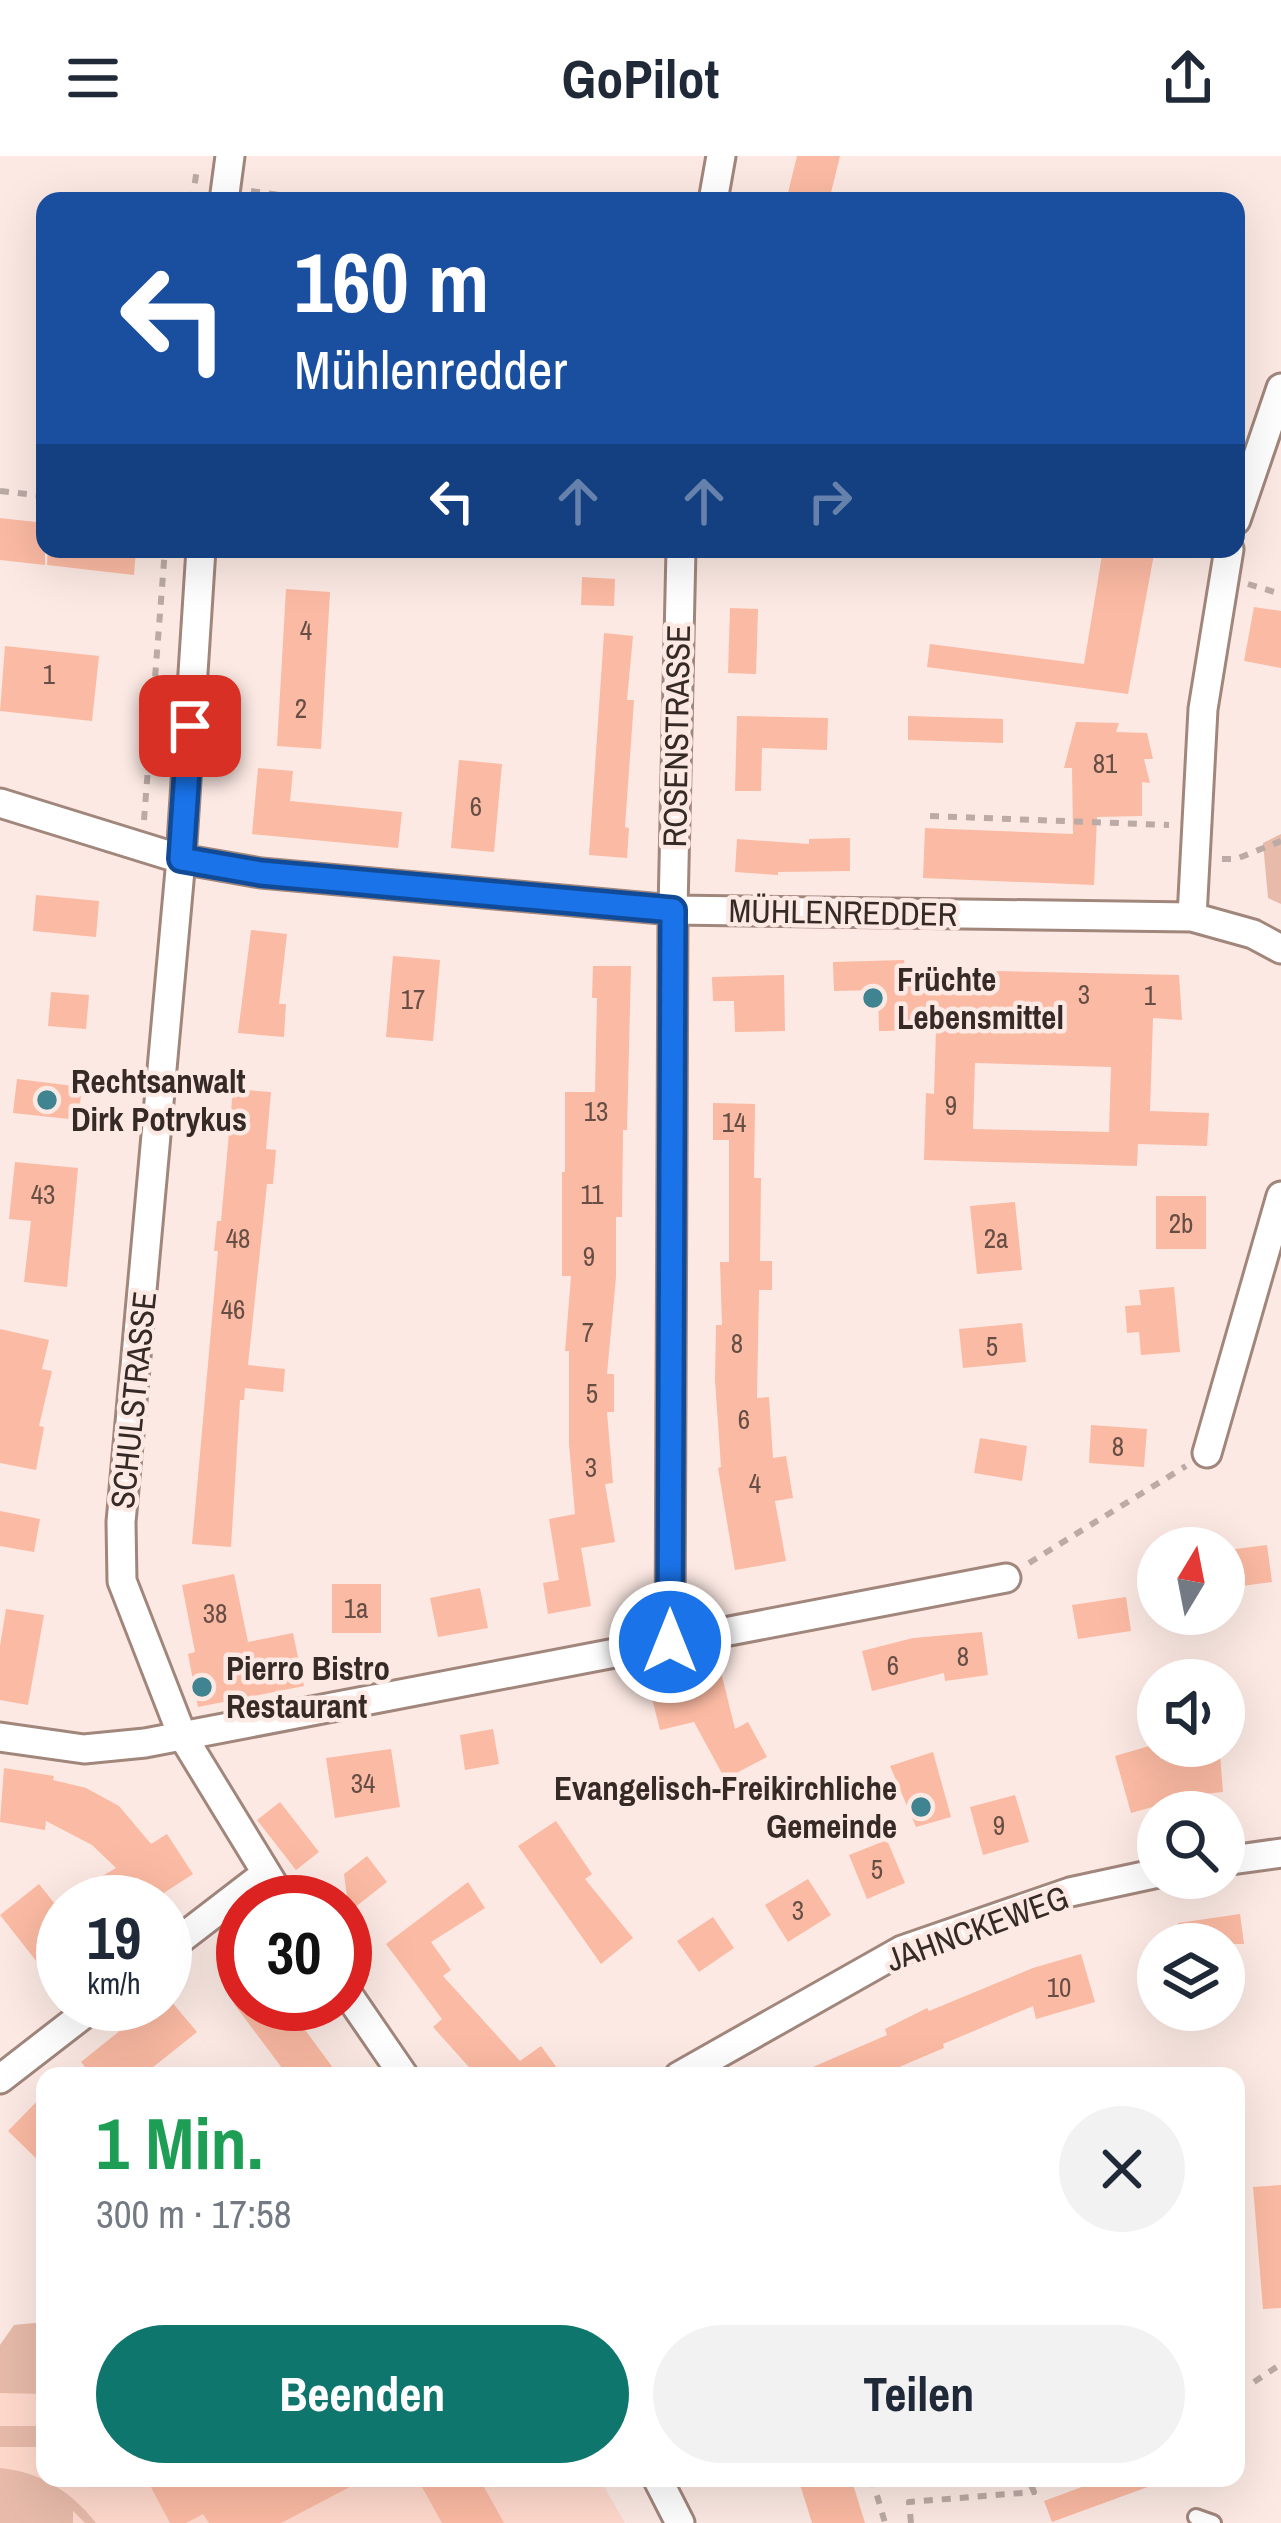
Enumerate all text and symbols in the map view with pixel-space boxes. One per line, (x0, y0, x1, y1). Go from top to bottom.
text: GoPilot (562, 42, 719, 115)
icon: menu (60, 45, 126, 111)
icon: share (1155, 45, 1221, 111)
text: 160 m (294, 225, 489, 338)
icon: left (96, 240, 252, 396)
text: Mühlenredder (294, 333, 567, 406)
icon: left (419, 468, 485, 534)
icon: ahead (545, 468, 611, 534)
icon: ahead (671, 468, 737, 534)
icon: right (797, 468, 863, 534)
house number: 4 (300, 612, 312, 648)
street label: ROSENSTRASSE (652, 624, 700, 848)
house number: 1 (43, 656, 56, 692)
pin (139, 675, 241, 777)
house number: 2 (295, 690, 307, 726)
icon: arrive (157, 693, 223, 759)
house number: 81 (1093, 745, 1118, 781)
house number: 6 (470, 788, 482, 824)
street label: MÜHLENREDDER (728, 888, 958, 936)
place label: Früchte Lebensmittel (897, 957, 1064, 1039)
house number: 3 (1078, 976, 1090, 1012)
house number: 1 (1144, 977, 1157, 1013)
house number: 17 (401, 981, 425, 1017)
marker: Früchte Lebensmittel (860, 985, 886, 1011)
place label: Rechtsanwalt Dirk Potrykus (71, 1059, 247, 1141)
marker: Rechtsanwalt Dirk Potrykus (34, 1087, 60, 1113)
house number: 9 (945, 1087, 957, 1123)
house number: 13 (584, 1093, 608, 1129)
house number: 14 (722, 1104, 746, 1140)
house number: 43 (31, 1176, 55, 1212)
house number: 11 (580, 1176, 604, 1212)
house number: 2b (1169, 1205, 1193, 1241)
house number: 48 (226, 1220, 250, 1256)
house number: 2a (984, 1220, 1008, 1256)
house number: 9 (583, 1238, 595, 1274)
street label: SCHULSTRASSE (100, 1289, 166, 1511)
house number: 46 (221, 1291, 245, 1327)
house number: 7 (582, 1314, 594, 1350)
house number: 8 (731, 1325, 743, 1361)
house number: 5 (986, 1328, 998, 1364)
house number: 5 (586, 1375, 598, 1411)
house number: 6 (738, 1401, 750, 1437)
house number: 8 (1112, 1428, 1124, 1464)
house number: 3 (585, 1449, 597, 1485)
house number: 4 (749, 1465, 761, 1501)
north arrow (1137, 1527, 1245, 1635)
map controls (1137, 1527, 1245, 2031)
position arrow (607, 1579, 733, 1705)
house number: 1a (344, 1590, 368, 1626)
house number: 38 (203, 1595, 227, 1631)
house number: 8 (957, 1638, 969, 1674)
place label: Pierro Bistro Restaurant (226, 1646, 390, 1728)
house number: 6 (887, 1647, 899, 1683)
button: sound (1137, 1659, 1245, 1767)
marker: Pierro Bistro Restaurant (189, 1674, 215, 1700)
house number: 34 (351, 1765, 375, 1801)
place label: Evangelisch-Freikirchliche Gemeinde (554, 1766, 897, 1848)
button: search (1137, 1791, 1245, 1899)
marker: Evangelisch-Freikirchliche Gemeinde (908, 1794, 934, 1820)
house number: 9 (993, 1807, 1005, 1843)
house number: 5 (871, 1851, 883, 1887)
speed limit sign: 30 (216, 1875, 372, 2031)
street label: JAHNCKEWEG (880, 1875, 1074, 1981)
house number: 3 (792, 1892, 804, 1928)
text: 19 (87, 1897, 141, 1978)
button: layers (1137, 1923, 1245, 2031)
text: km/h (87, 1963, 141, 2003)
house number: 10 (1047, 1969, 1071, 2005)
text: 1 Min. (96, 2094, 263, 2191)
button: close (1059, 2106, 1185, 2232)
text: 300 m · 17:58 (96, 2188, 292, 2240)
button: Beenden (96, 2325, 629, 2463)
button: Teilen (653, 2325, 1185, 2463)

